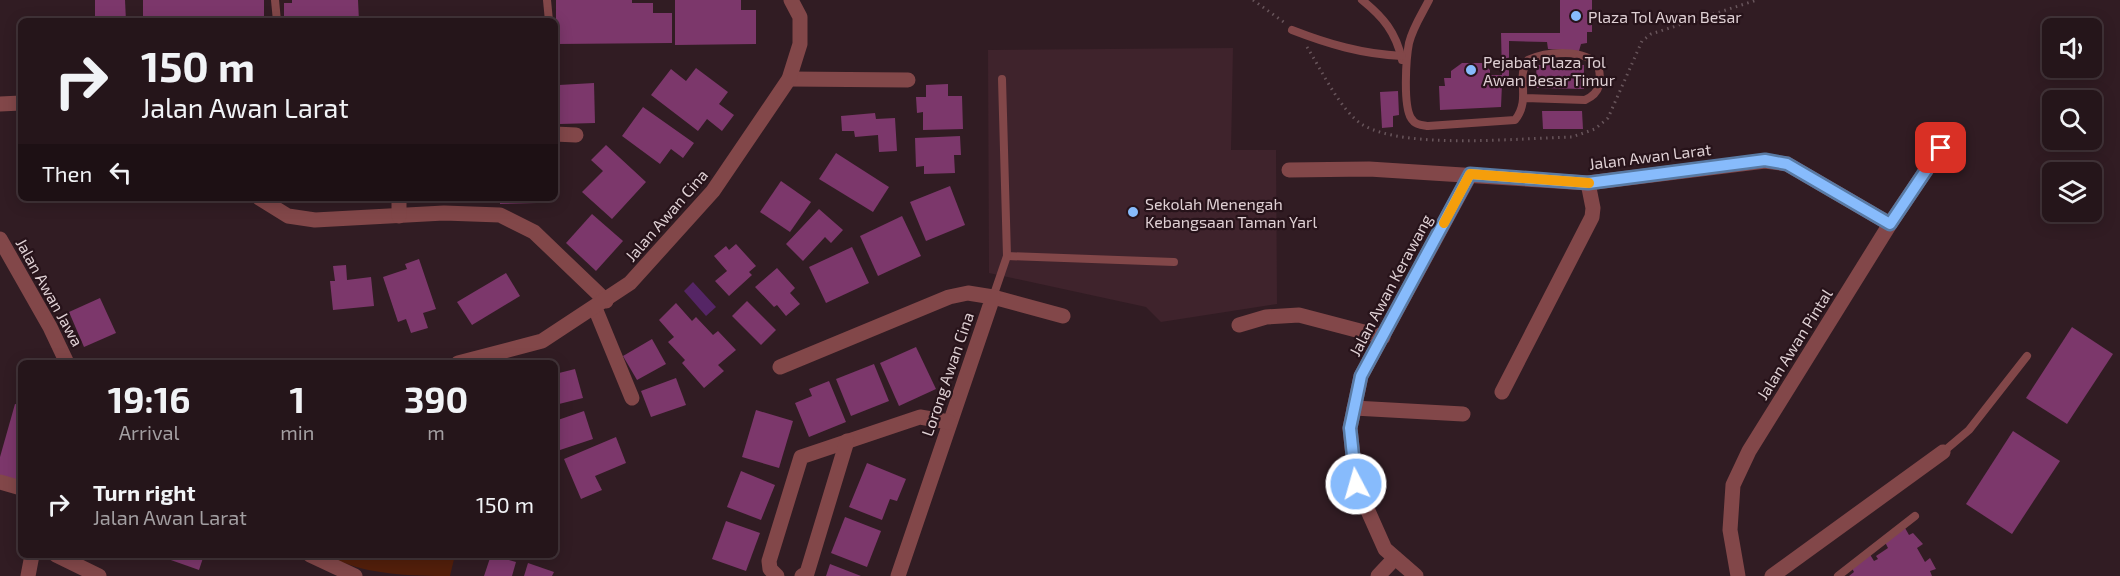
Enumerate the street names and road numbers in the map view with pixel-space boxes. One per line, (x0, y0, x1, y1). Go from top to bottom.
street label: Jalan Awan Larat (1588, 139, 1712, 173)
street label: Jalan Awan Cina (621, 165, 711, 265)
street label: Jalan Awan Kerawang (1345, 211, 1435, 359)
street label: Jalan Awan Jawa (12, 235, 88, 349)
street label: Jalan Awan Pintal (1752, 285, 1836, 403)
street label: Lorong Awan Cina (917, 310, 977, 438)

